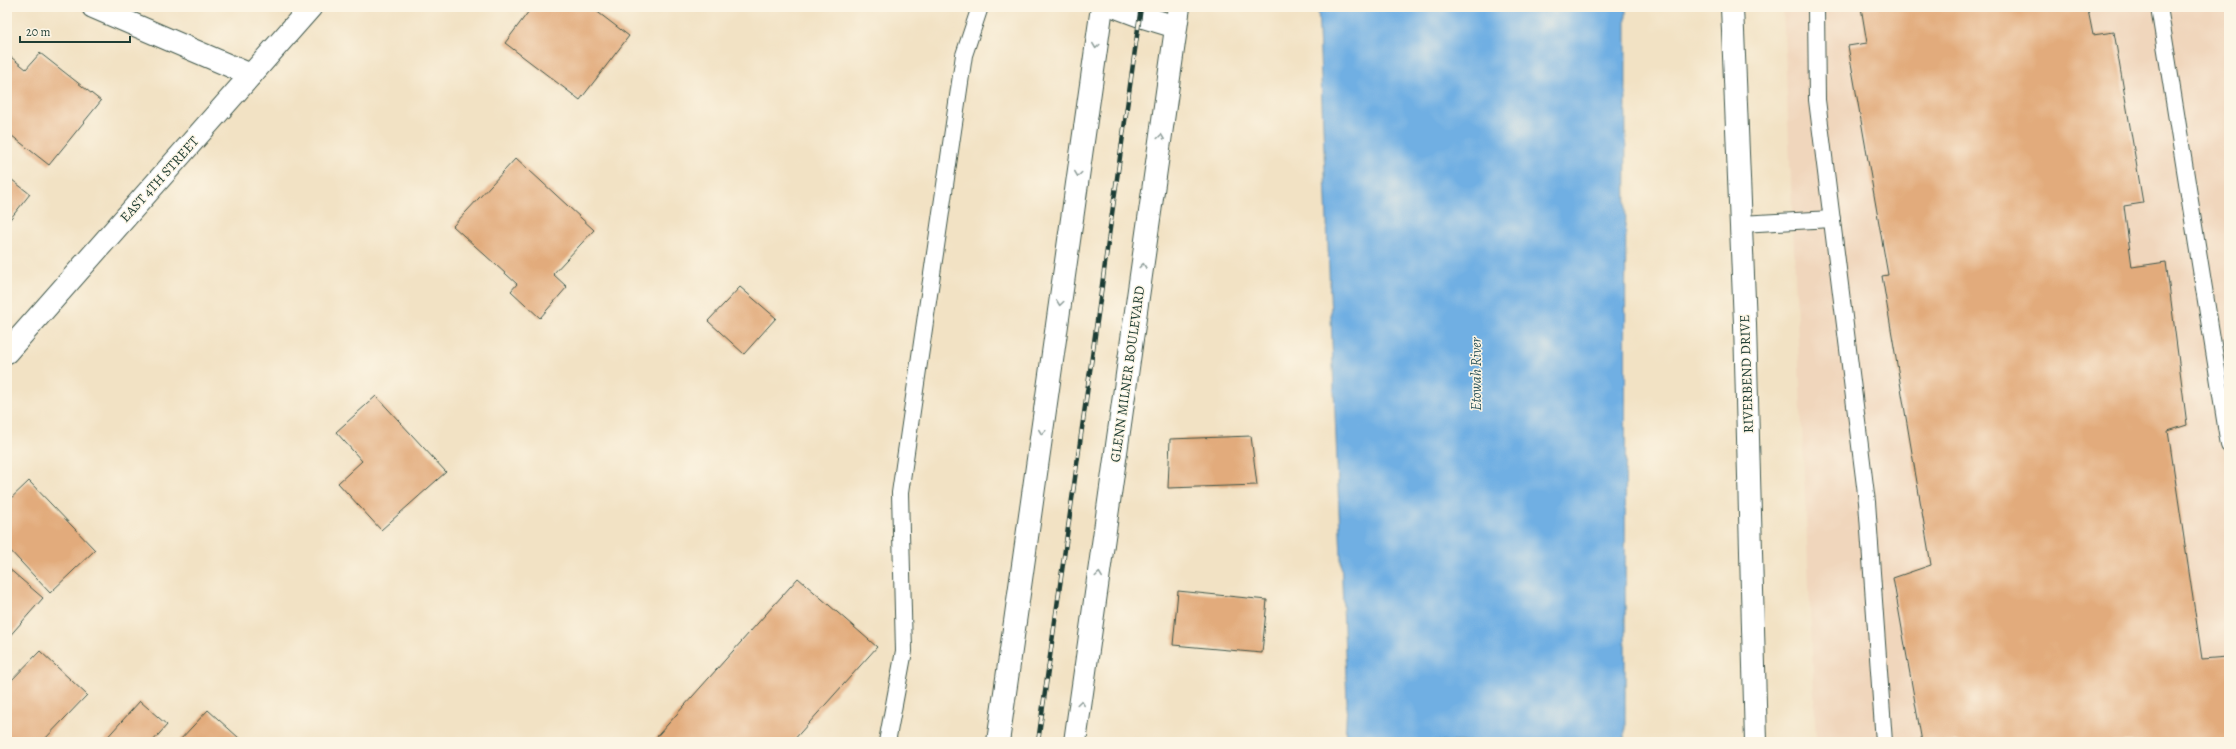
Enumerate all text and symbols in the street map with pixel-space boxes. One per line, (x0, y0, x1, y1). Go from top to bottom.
scale bar (20, 18, 130, 44)
text: 20 m (26, 24, 50, 40)
one-way arrow (1092, 43, 1101, 49)
street label: EAST 4TH STREET (116, 132, 203, 226)
one-way arrow (1156, 134, 1165, 140)
one-way arrow (1074, 171, 1083, 177)
one-way arrow (1138, 263, 1147, 269)
street label: GLENN MILNER BOULEVARD (1106, 285, 1149, 463)
one-way arrow (1056, 300, 1065, 306)
street label: RIVERBEND DRIVE (1735, 314, 1758, 434)
water label: Etowah River (1466, 336, 1486, 411)
one-way arrow (1038, 429, 1047, 435)
one-way arrow (1094, 572, 1103, 578)
one-way arrow (1076, 700, 1085, 707)

